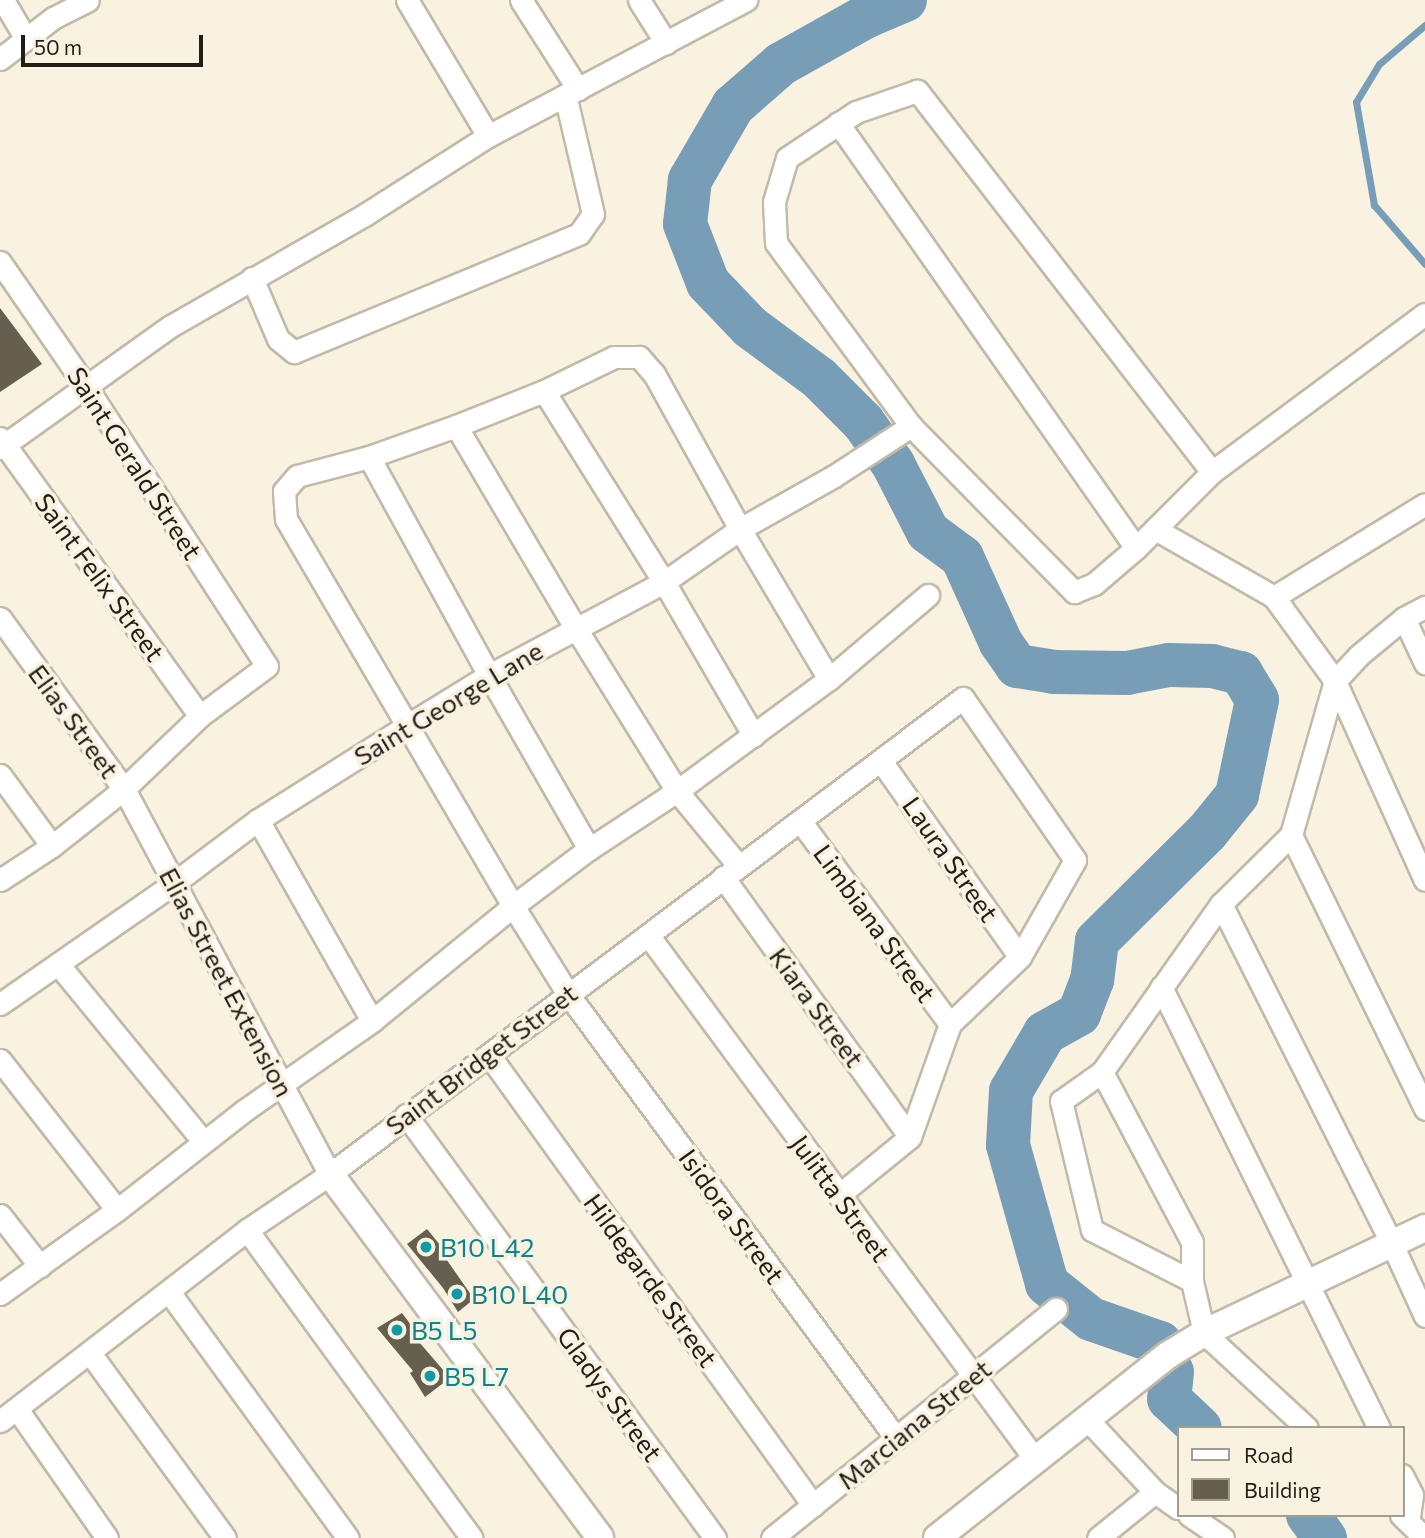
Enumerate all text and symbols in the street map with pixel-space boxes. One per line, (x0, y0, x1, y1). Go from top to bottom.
scale bar (24, 21, 206, 65)
text: 50 m (34, 34, 82, 59)
street label: Saint Gerald Street (61, 361, 209, 565)
street label: Saint Felix Street (29, 487, 171, 667)
street label: Saint George Lane (348, 634, 548, 772)
street label: Elias Street (22, 658, 126, 784)
street label: Laura Street (897, 791, 1005, 927)
street label: Limbiana Street (807, 838, 943, 1008)
street label: Elias Street Extension (153, 862, 301, 1102)
street label: Kiara Street (763, 941, 871, 1073)
street label: Saint Bridget Street (379, 977, 583, 1141)
street label: Julitta Street (785, 1129, 897, 1267)
street label: Isidora Street (673, 1143, 791, 1289)
street label: Hildegarde Street (578, 1187, 724, 1373)
place label: B10 L42 (440, 1231, 534, 1263)
marker: B10 L42 (418, 1239, 434, 1255)
place label: B10 L40 (471, 1278, 568, 1310)
marker: B10 L40 (449, 1286, 465, 1302)
place label: B5 L5 (411, 1314, 478, 1346)
street label: Gladys Street (551, 1321, 669, 1467)
marker: B5 L5 (389, 1322, 405, 1338)
street label: Marciana Street (831, 1353, 997, 1495)
place label: B5 L7 (444, 1360, 509, 1392)
marker: B5 L7 (422, 1368, 438, 1384)
legend (1176, 1426, 1404, 1517)
text: Road (1244, 1442, 1293, 1467)
text: Building (1244, 1477, 1321, 1502)

